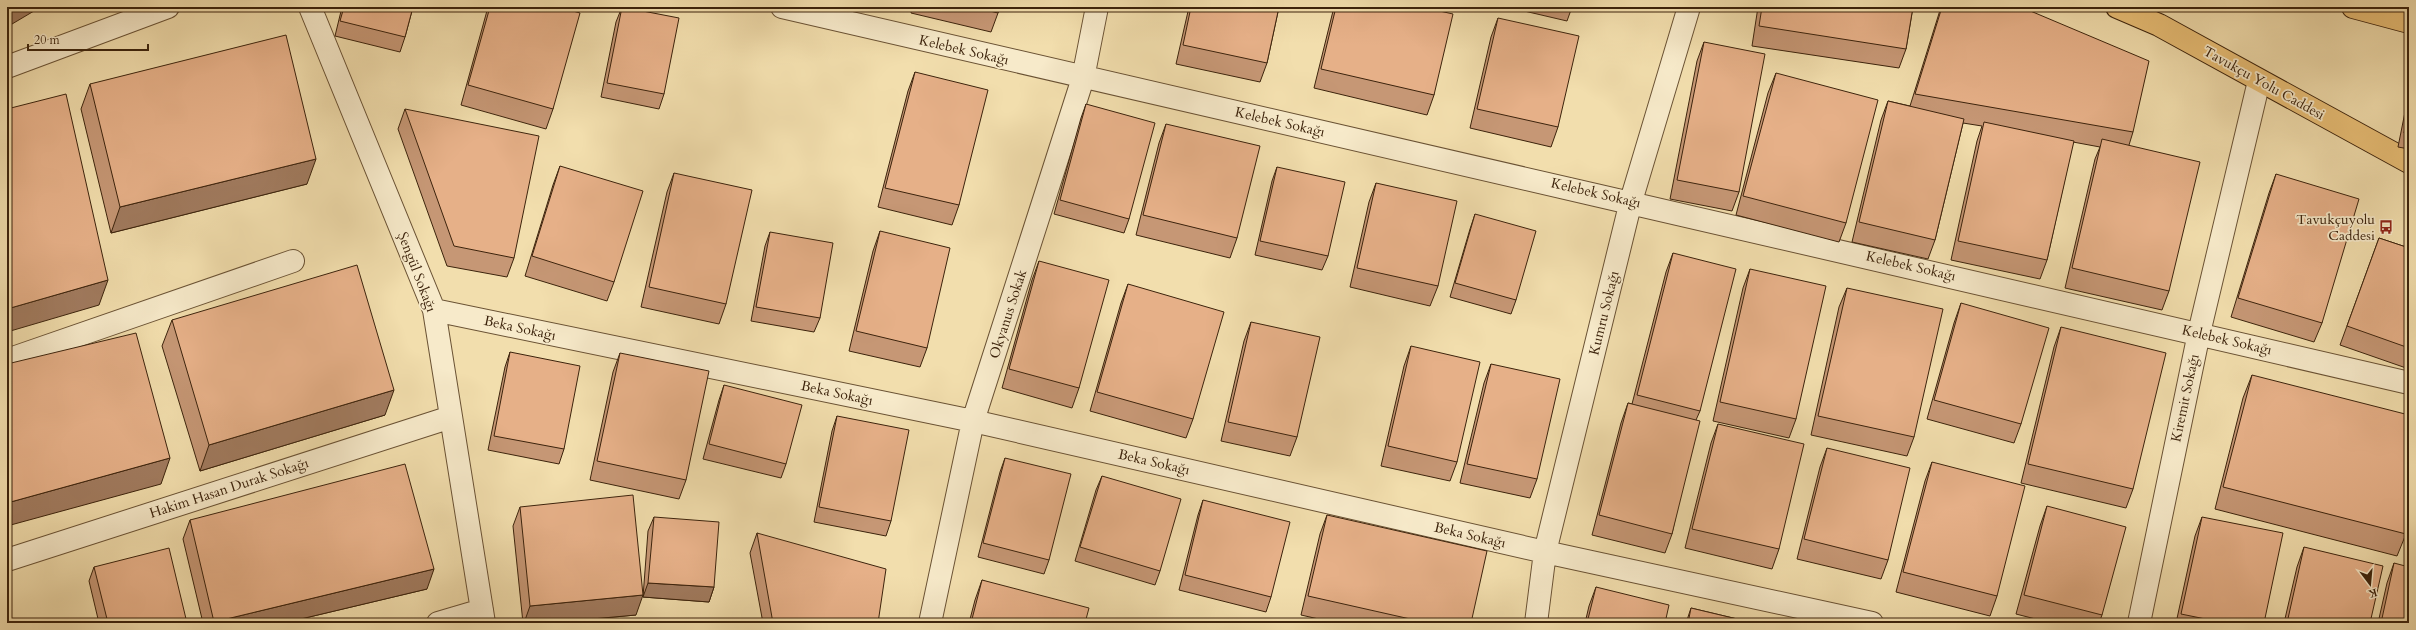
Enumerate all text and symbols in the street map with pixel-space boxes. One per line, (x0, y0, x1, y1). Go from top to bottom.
scale bar (28, 26, 148, 52)
street label: Kelebek Sokağı (917, 30, 1011, 70)
text: 20 m (34, 32, 61, 48)
street label: Tavukçu Yolu Caddesi (2200, 42, 2328, 124)
street label: Kelebek Sokağı (1233, 102, 1327, 142)
street label: Kelebek Sokağı (1549, 173, 1643, 213)
place label: Tavukçuyolu Caddesi (2296, 210, 2375, 245)
bus stop icon: Tavukçuyolu Caddesi (2378, 219, 2394, 235)
street label: Şengül Sokağı (393, 229, 441, 315)
street label: Kelebek Sokağı (1864, 246, 1958, 286)
street label: Okyanus Sokak (985, 266, 1032, 361)
street label: Kumru Sokağı (1584, 269, 1624, 357)
street label: Beka Sokağı (482, 311, 558, 345)
street label: Kelebek Sokağı (2180, 320, 2274, 360)
street label: Kiremit Sokağı (2166, 352, 2204, 444)
street label: Beka Sokağı (799, 376, 875, 410)
street label: Beka Sokağı (1116, 445, 1192, 479)
street label: Hakim Hasan Durak Sokağı (147, 453, 311, 523)
street label: Beka Sokağı (1432, 518, 1508, 552)
north arrow (2350, 564, 2390, 604)
text: K (2366, 585, 2379, 602)

